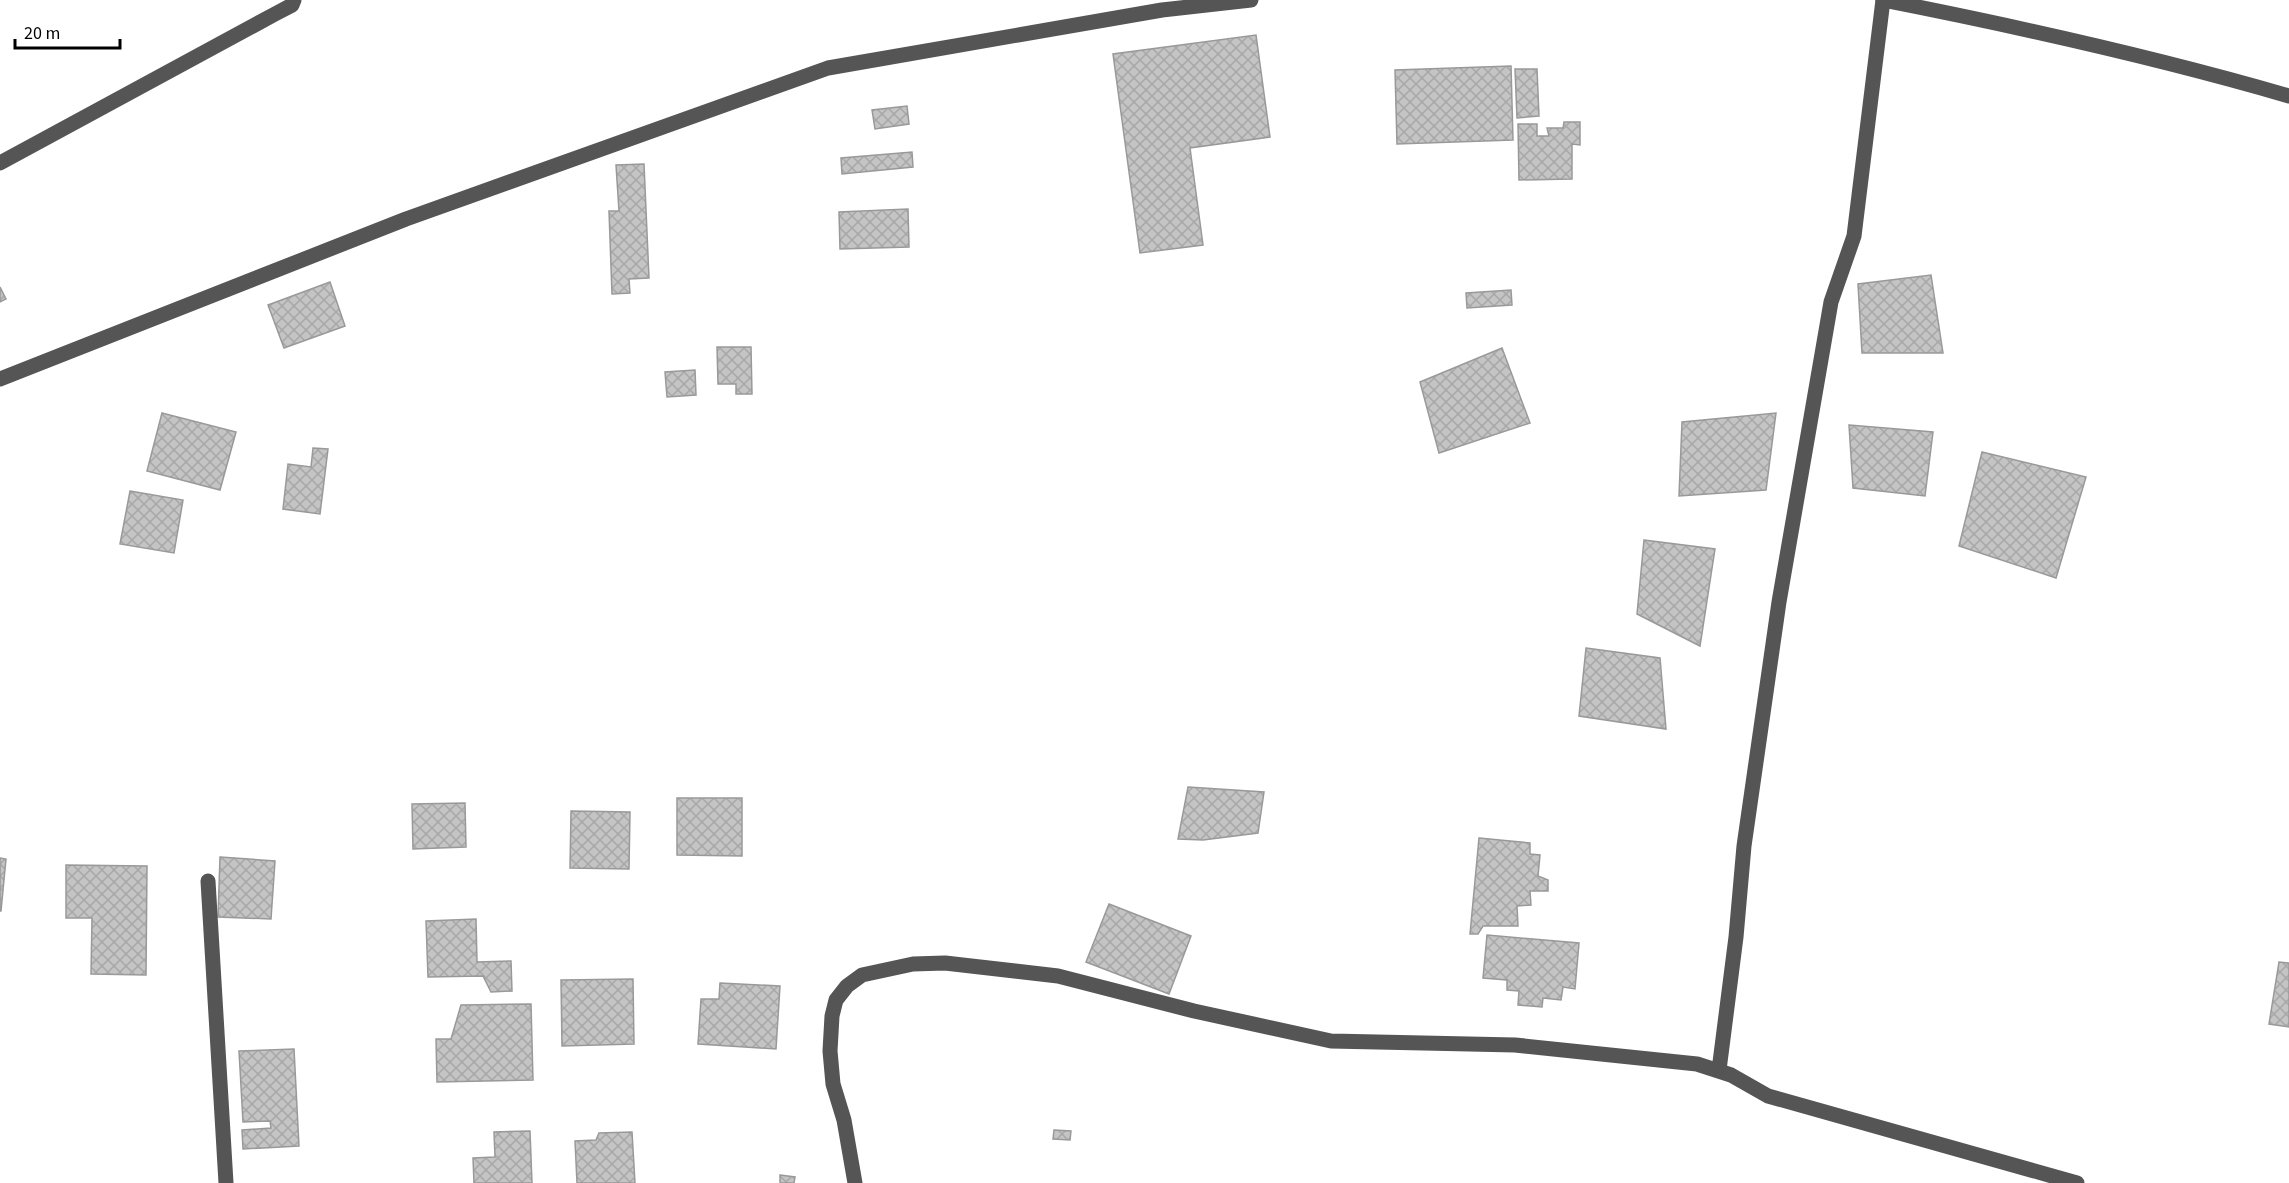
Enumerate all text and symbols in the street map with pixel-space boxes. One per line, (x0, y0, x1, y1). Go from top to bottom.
scale bar (15, 12, 120, 50)
text: 20 m (24, 21, 60, 46)

